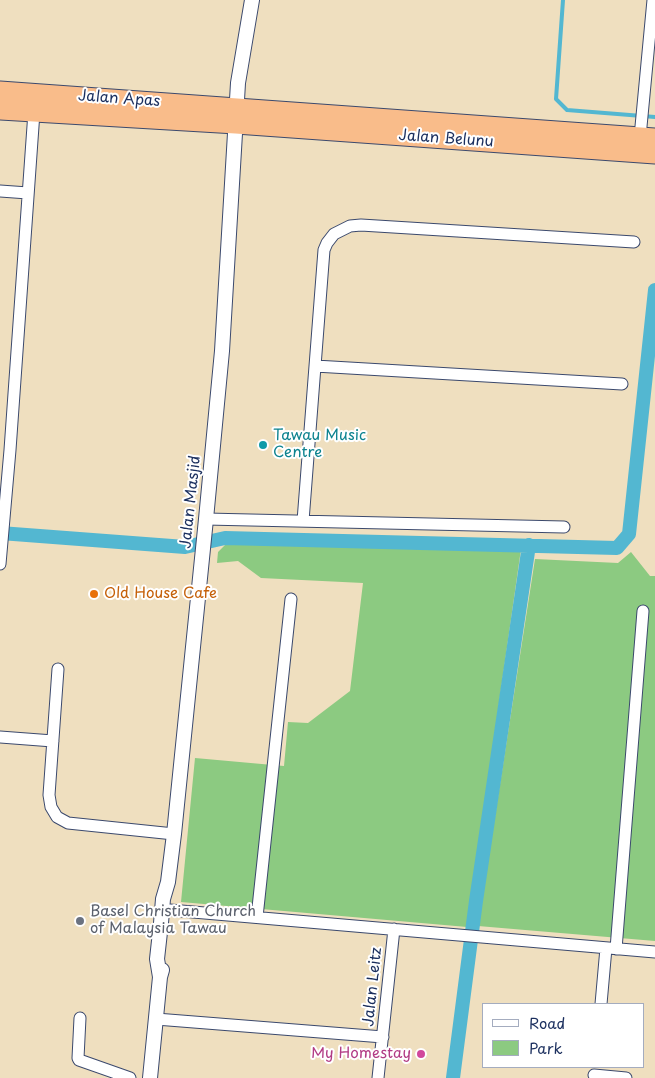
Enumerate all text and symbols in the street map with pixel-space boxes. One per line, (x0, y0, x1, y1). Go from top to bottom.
street label: Jalan Apas (77, 87, 161, 111)
street label: Jalan Belunu (398, 127, 494, 151)
place label: Tawau Music Centre (273, 427, 366, 462)
marker: Tawau Music Centre (257, 439, 269, 451)
street label: Jalan Masjid (177, 455, 205, 549)
place label: Old House Cafe (104, 585, 217, 603)
marker: Old House Cafe (88, 588, 100, 600)
place label: Basel Christian Church of Malaysia Tawau (90, 903, 256, 938)
marker: Basel Christian Church of Malaysia Tawau (74, 915, 86, 927)
street label: Jalan Leitz (360, 947, 386, 1027)
legend (482, 1003, 645, 1068)
text: Road (529, 1011, 565, 1034)
text: Park (529, 1036, 563, 1059)
place label: My Homestay (311, 1045, 411, 1063)
marker: My Homestay (415, 1048, 427, 1060)

